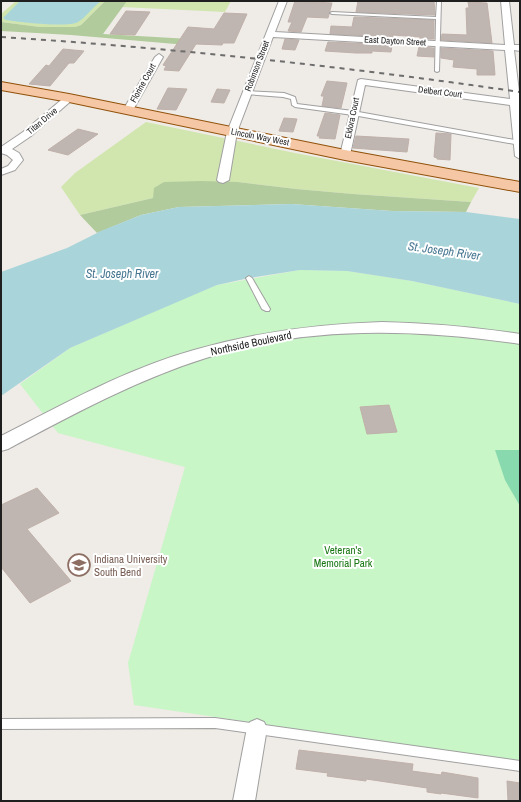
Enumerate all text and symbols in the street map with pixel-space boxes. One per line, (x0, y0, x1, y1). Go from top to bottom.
street label: East Dayton Street (364, 33, 426, 49)
street label: Robinson Street (242, 39, 272, 93)
street label: Florine Court (127, 61, 159, 105)
street label: Delbert Court (417, 83, 463, 101)
street label: Eldora Court (342, 96, 362, 140)
street label: Titan Drive (24, 105, 60, 137)
street label: Lincoln Way West (230, 125, 290, 149)
water label: St. Joseph River (407, 238, 482, 264)
water label: St. Joseph River (86, 266, 159, 282)
street label: Northside Boulevard (209, 328, 293, 358)
park label: Veteran's Memorial Park (314, 543, 373, 570)
school or university icon: Indiana University South Bend (66, 552, 92, 578)
place label: Indiana University South Bend (94, 552, 168, 579)

